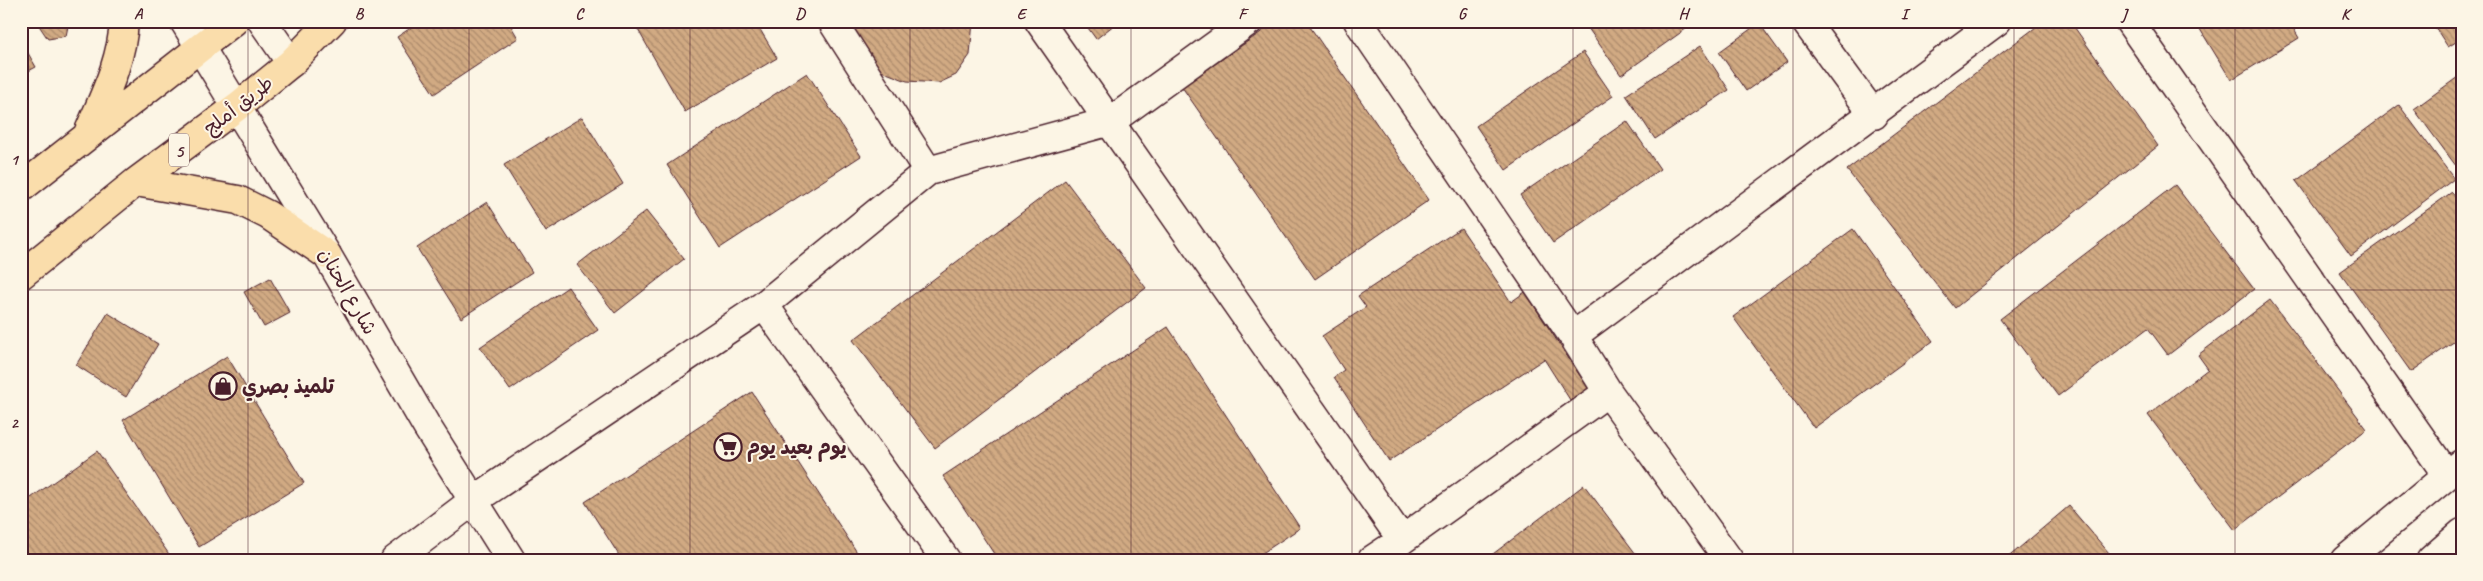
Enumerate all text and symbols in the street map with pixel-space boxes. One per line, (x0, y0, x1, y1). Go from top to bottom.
text: A (134, 4, 144, 24)
text: B (355, 4, 365, 24)
text: C (575, 4, 585, 24)
text: D (795, 4, 806, 24)
text: E (1017, 4, 1028, 24)
text: F (1238, 4, 1249, 24)
text: G (1458, 4, 1468, 24)
text: H (1678, 4, 1690, 24)
text: I (1901, 4, 1911, 24)
text: J (2120, 4, 2129, 24)
text: K (2341, 4, 2353, 24)
street label: طريق أملج (198, 70, 279, 141)
road number: 5 (169, 134, 189, 166)
text: 1 (10, 150, 19, 170)
street label: شارع الحنان (312, 243, 382, 340)
shop icon: تلميذ بصري (208, 371, 238, 401)
place label: تلميذ بصري (242, 374, 335, 402)
text: 2 (10, 413, 19, 433)
supermarket icon: يوم بعيد يوم (713, 432, 743, 462)
place label: يوم بعيد يوم (747, 435, 847, 462)

